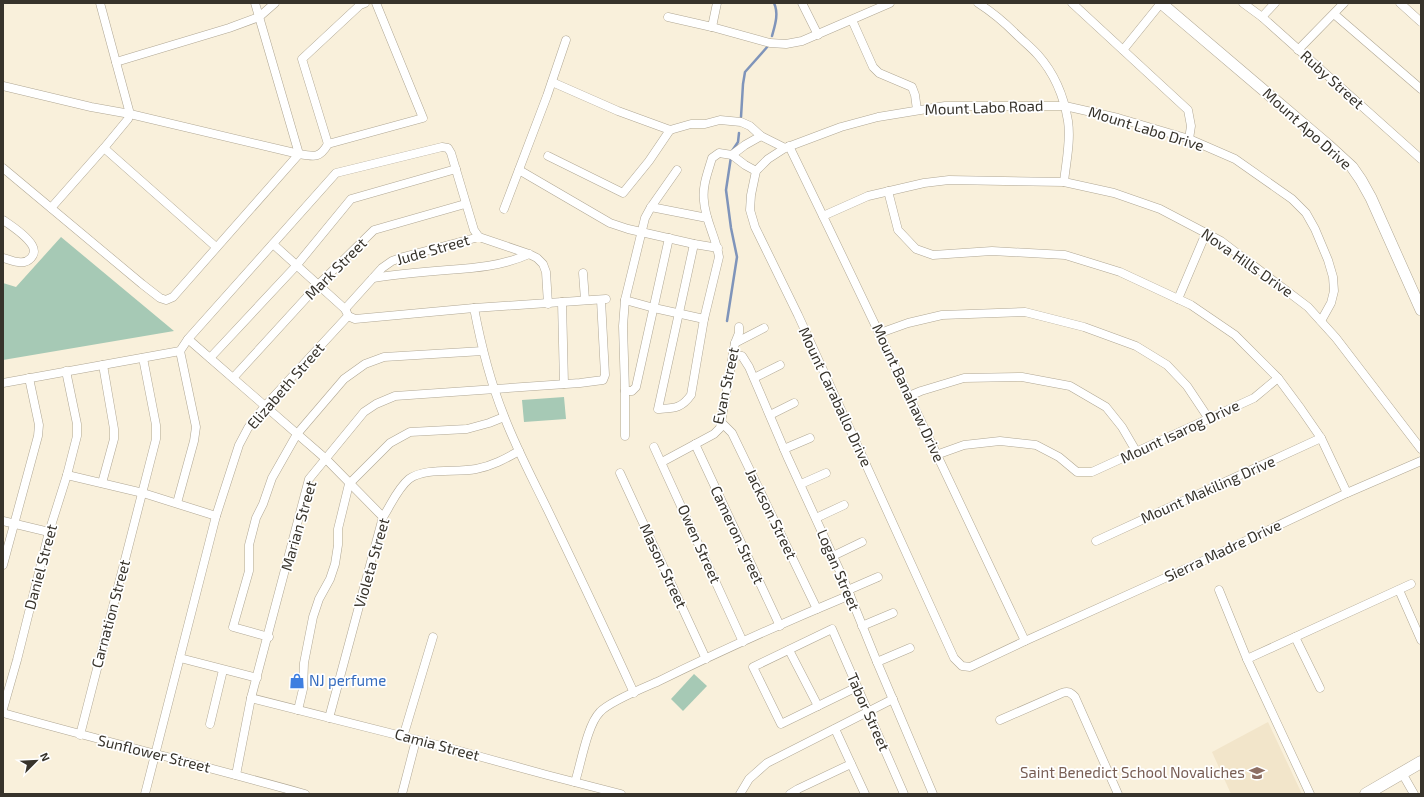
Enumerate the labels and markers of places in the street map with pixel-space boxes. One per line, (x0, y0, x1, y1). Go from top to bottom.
place label: NJ perfume (309, 671, 386, 689)
shop icon: NJ perfume (288, 672, 306, 690)
place label: Saint Benedict School Novaliches (1020, 763, 1245, 781)
school or university icon: Saint Benedict School Novaliches (1248, 764, 1266, 782)

